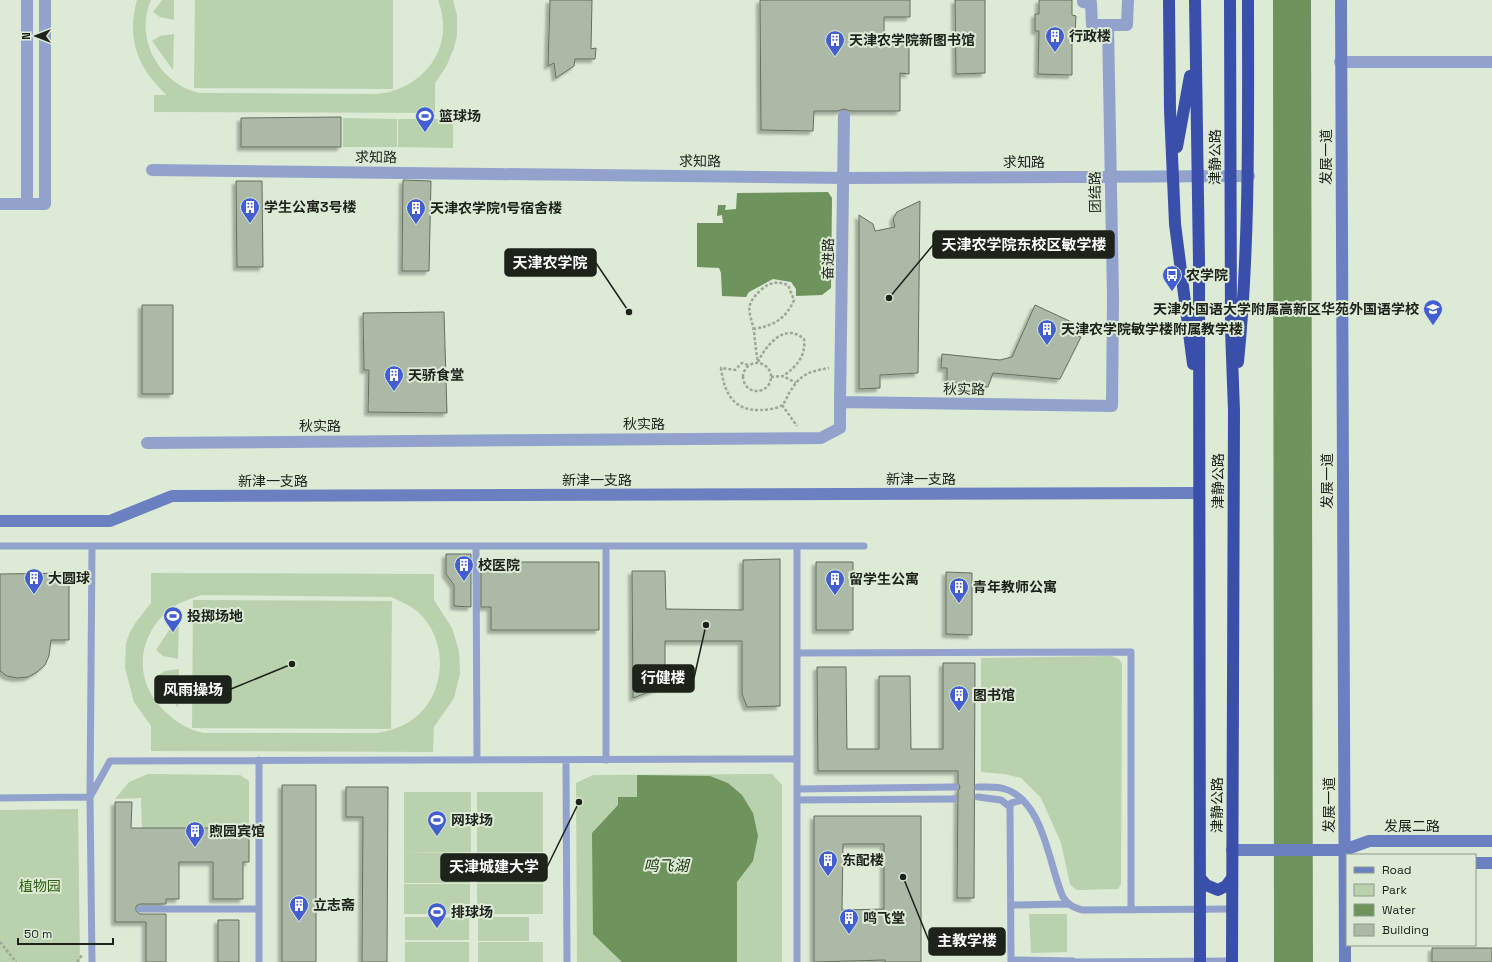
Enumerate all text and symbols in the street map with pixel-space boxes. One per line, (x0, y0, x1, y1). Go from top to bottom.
north arrow (16, 16, 56, 56)
building icon: 行政楼 (1044, 25, 1066, 53)
place label: 行政楼 (1069, 27, 1111, 45)
building icon: 天津农学院新图书馆 (824, 29, 846, 57)
place label: 天津农学院新图书馆 (849, 31, 975, 49)
text: N (19, 32, 33, 40)
sports icon: 篮球场 (414, 105, 436, 133)
place label: 篮球场 (439, 107, 481, 125)
street label: 津静公路 (1206, 129, 1224, 185)
street label: 发展一道 (1317, 129, 1335, 185)
street label: 求知路 (355, 148, 397, 166)
street label: 求知路 (679, 152, 721, 170)
street label: 求知路 (1003, 153, 1045, 171)
street label: 团结路 (1086, 171, 1104, 213)
building icon: 学生公寓3号楼 (239, 196, 261, 224)
building icon: 天津农学院1号宿舍楼 (405, 197, 427, 225)
place label: 学生公寓3号楼 (264, 198, 357, 216)
place label: 天津农学院1号宿舍楼 (430, 199, 562, 217)
callout: 天津农学院东校区敏学楼 (933, 231, 1114, 258)
text: 天津农学院东校区敏学楼 (941, 235, 1107, 254)
street label: 奋进路 (819, 238, 837, 280)
callout: 天津农学院 (505, 249, 596, 276)
text: 天津农学院 (512, 253, 588, 272)
bus stop icon: 农学院 (1161, 264, 1183, 292)
place label: 农学院 (1186, 266, 1228, 284)
school or university icon: 天津外国语大学附属高新区华苑外国语学校 (1422, 298, 1444, 326)
place label: 天津外国语大学附属高新区华苑外国语学校 (1153, 300, 1419, 318)
building icon: 天津农学院敏学楼附属教学楼 (1036, 318, 1058, 346)
place label: 天津农学院敏学楼附属教学楼 (1061, 320, 1243, 338)
building icon: 天骄食堂 (383, 364, 405, 392)
place label: 天骄食堂 (408, 366, 464, 384)
street label: 秋实路 (943, 380, 985, 398)
street label: 秋实路 (623, 415, 665, 433)
street label: 秋实路 (299, 417, 341, 435)
street label: 津静公路 (1209, 453, 1227, 509)
street label: 发展一道 (1318, 453, 1336, 509)
street label: 新津一支路 (886, 470, 956, 488)
street label: 新津一支路 (562, 471, 632, 489)
street label: 新津一支路 (238, 472, 308, 490)
building icon: 校医院 (453, 554, 475, 582)
place label: 校医院 (478, 556, 520, 574)
building icon: 大圆球 (23, 567, 45, 595)
building icon: 留学生公寓 (824, 568, 846, 596)
place label: 大圆球 (48, 569, 90, 587)
place label: 留学生公寓 (849, 570, 919, 588)
building icon: 青年教师公寓 (948, 576, 970, 604)
place label: 青年教师公寓 (973, 578, 1057, 596)
sports icon: 投掷场地 (162, 605, 184, 633)
place label: 投掷场地 (187, 607, 243, 625)
callout: 行健楼 (633, 665, 694, 692)
text: 行健楼 (640, 668, 686, 687)
callout: 风雨操场 (155, 676, 231, 703)
text: 风雨操场 (163, 680, 223, 699)
building icon: 图书馆 (948, 684, 970, 712)
place label: 图书馆 (973, 686, 1015, 704)
street label: 津静公路 (1208, 777, 1226, 833)
street label: 发展一道 (1320, 777, 1338, 833)
sports icon: 网球场 (426, 809, 448, 837)
place label: 网球场 (451, 811, 493, 829)
street label: 发展二路 (1384, 817, 1440, 835)
building icon: 煦园宾馆 (184, 820, 206, 848)
place label: 煦园宾馆 (209, 822, 265, 840)
building icon: 东配楼 (817, 849, 839, 877)
place label: 东配楼 (842, 851, 884, 869)
callout: 天津城建大学 (441, 854, 547, 881)
legend (1346, 854, 1476, 946)
water label: 鸣飞湖 (643, 856, 690, 875)
text: 天津城建大学 (449, 857, 539, 876)
text: Road (1382, 862, 1411, 878)
park label: 植物园 (19, 877, 61, 895)
text: Park (1382, 882, 1407, 898)
building icon: 立志斋 (288, 894, 310, 922)
place label: 立志斋 (313, 896, 355, 914)
sports icon: 排球场 (426, 901, 448, 929)
text: Water (1382, 902, 1416, 918)
place label: 排球场 (451, 903, 493, 921)
building icon: 鸣飞堂 (838, 907, 860, 935)
place label: 鸣飞堂 (863, 909, 905, 927)
scale bar (18, 920, 113, 946)
text: Building (1382, 922, 1429, 938)
text: 50 m (24, 926, 52, 942)
callout: 主教学楼 (929, 928, 1005, 955)
text: 主教学楼 (937, 931, 997, 950)

